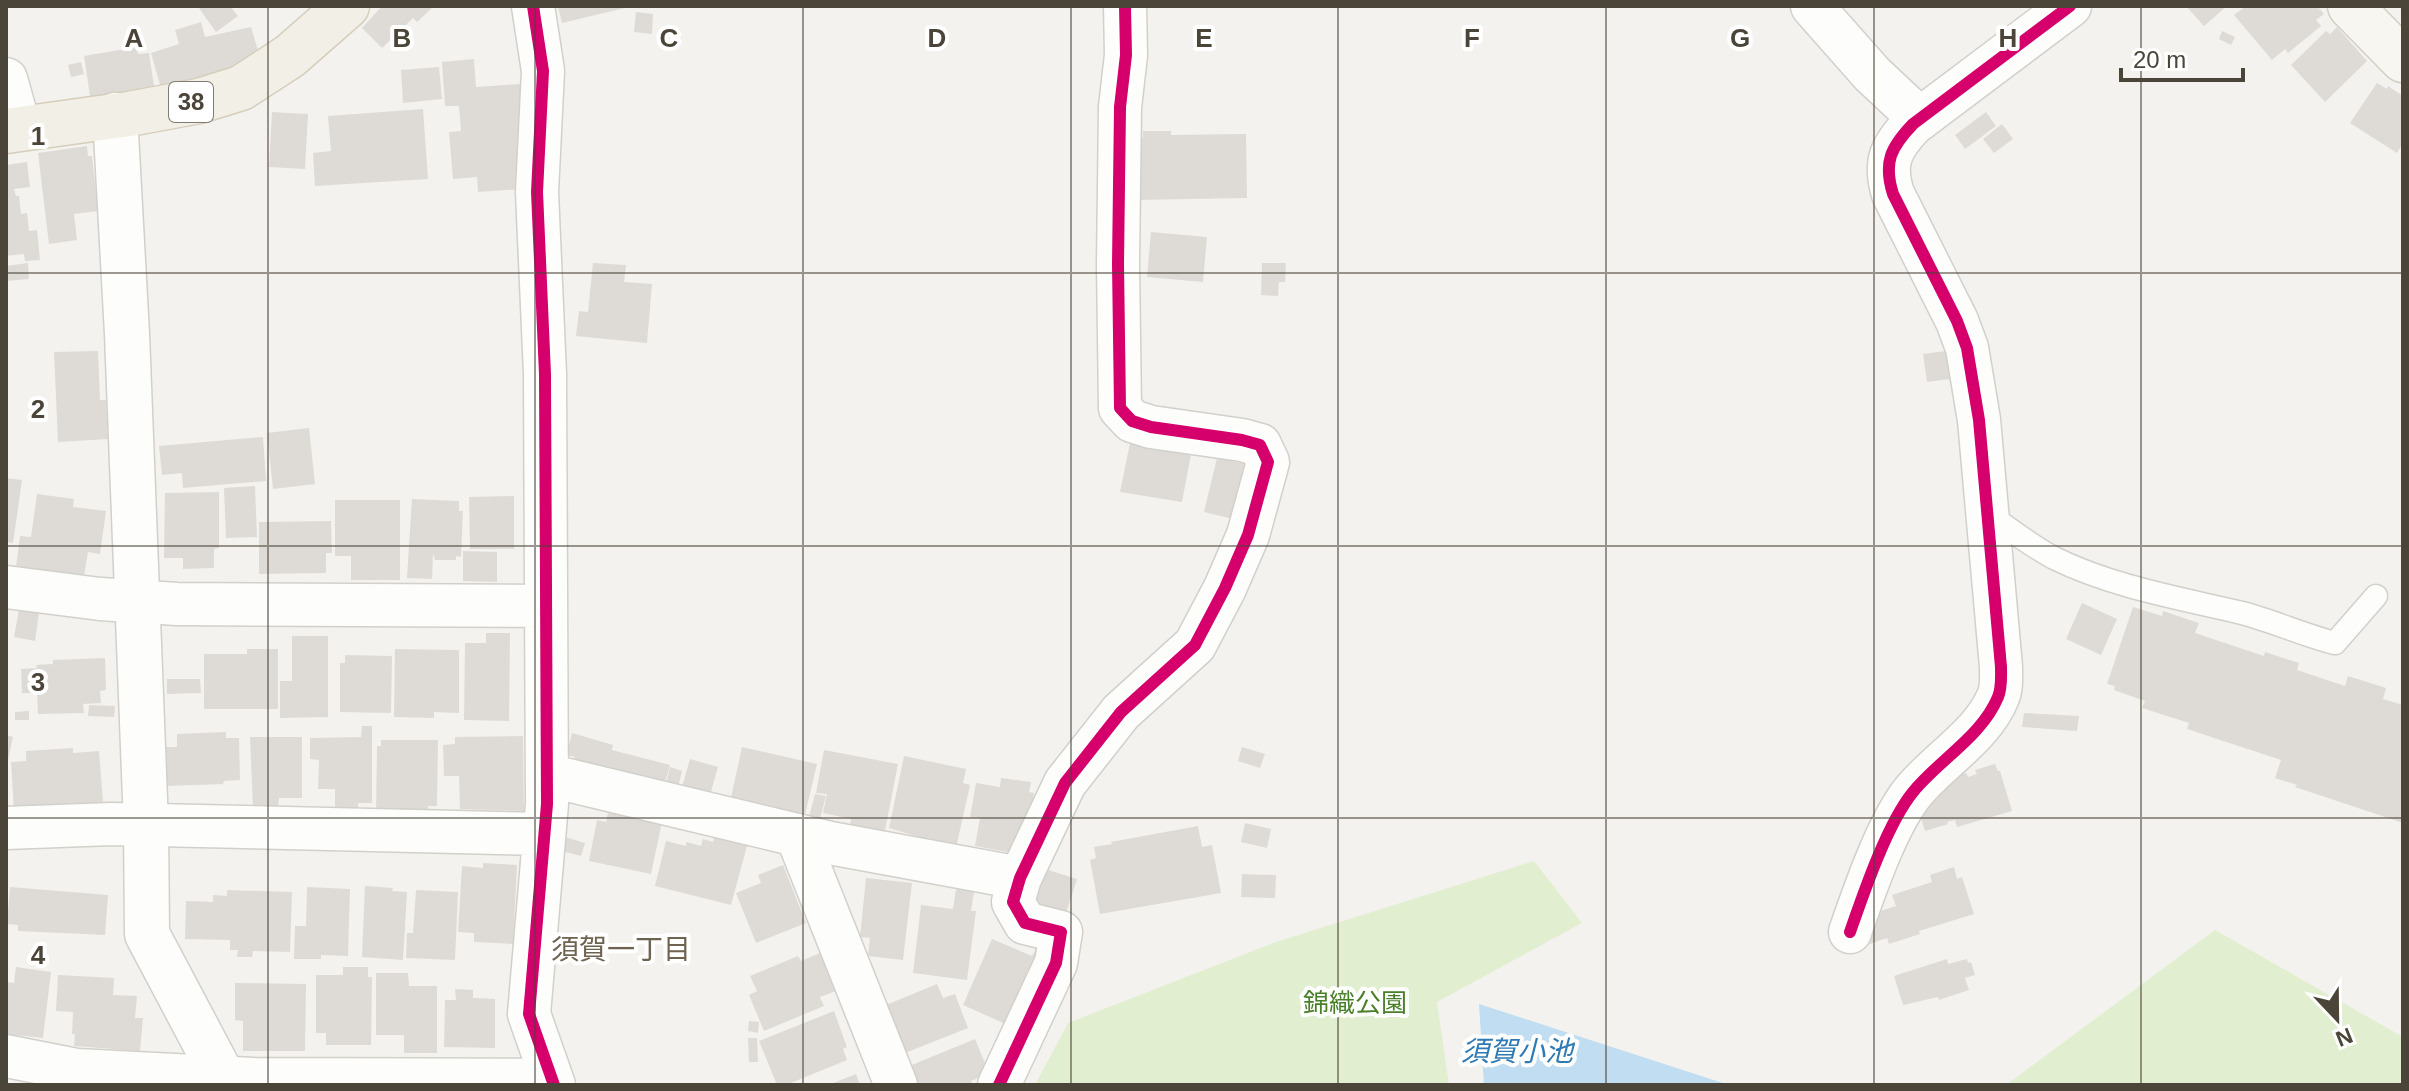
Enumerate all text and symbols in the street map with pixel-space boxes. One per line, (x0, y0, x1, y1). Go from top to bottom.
text: A (125, 23, 144, 53)
text: B (393, 23, 411, 53)
text: C (660, 23, 679, 53)
text: D (928, 23, 946, 53)
text: E (1195, 23, 1213, 53)
text: F (1464, 23, 1480, 53)
text: G (1730, 23, 1750, 53)
text: H (1999, 23, 2017, 53)
scale bar (2121, 32, 2243, 82)
text: 20 m (2133, 46, 2186, 73)
road number: 38 (169, 82, 213, 122)
text: 1 (31, 121, 45, 151)
text: 2 (31, 394, 45, 424)
text: 3 (31, 667, 45, 697)
district label: 須賀一丁目 (551, 934, 691, 965)
text: 4 (31, 940, 46, 970)
north arrow (2297, 979, 2377, 1059)
park label: 錦織公園 (1303, 988, 1407, 1018)
text: N (2332, 1023, 2356, 1052)
water label: 須賀小池 (1461, 1036, 1576, 1067)

